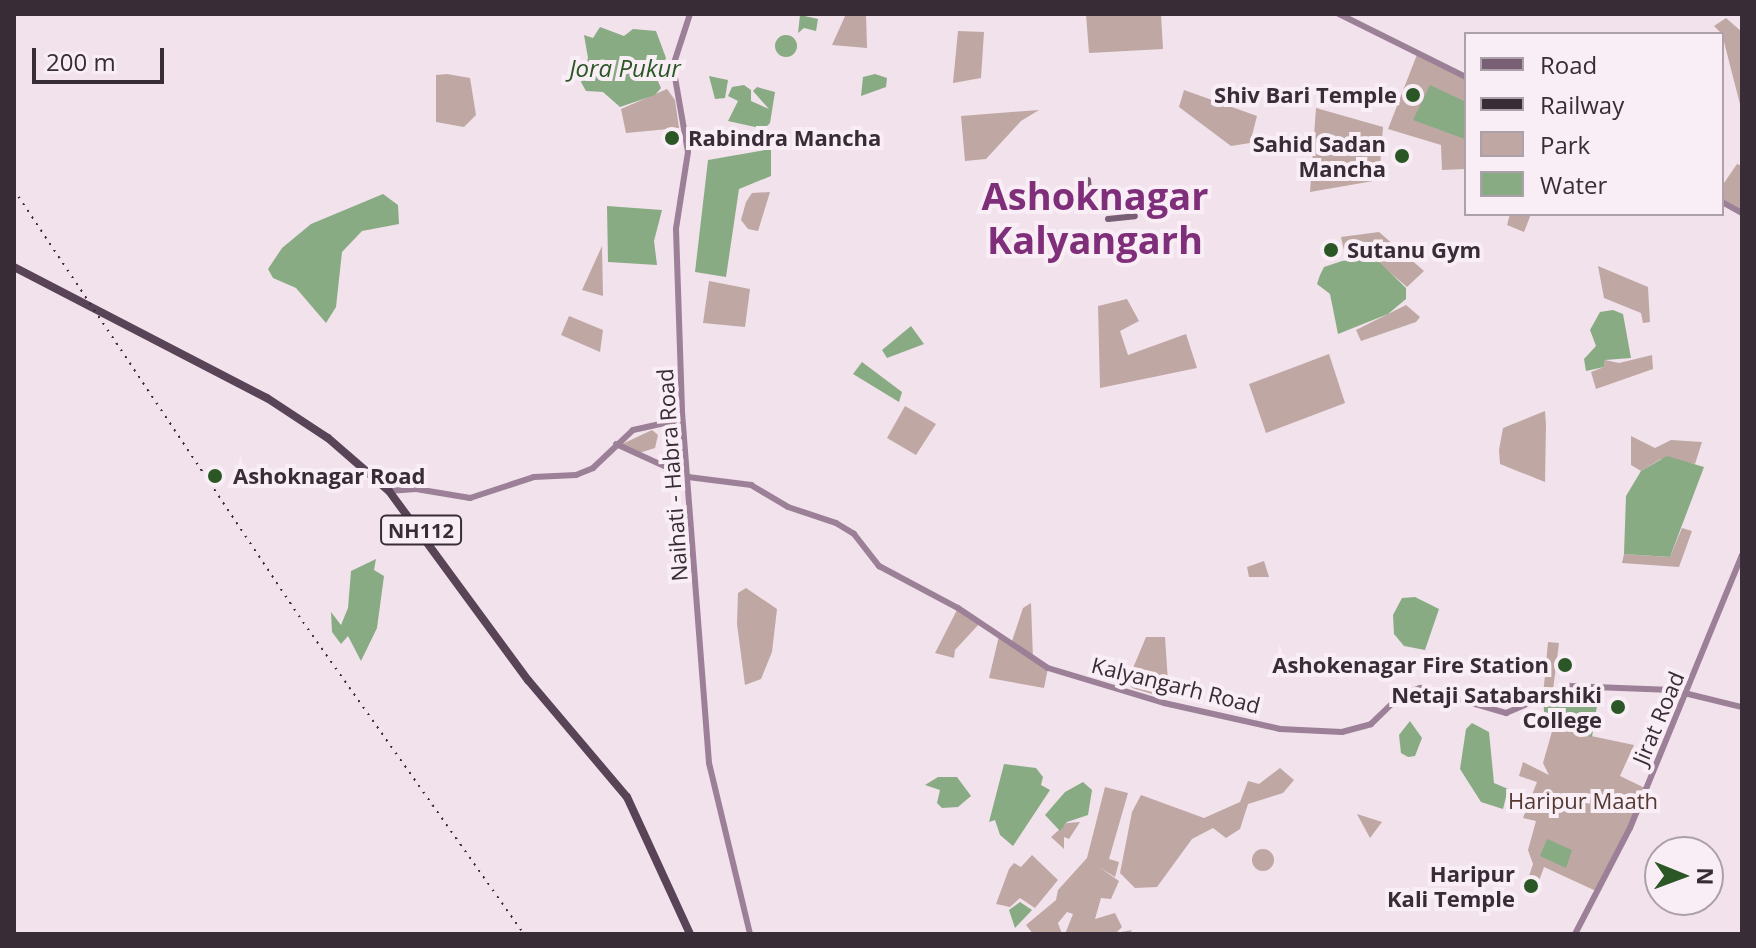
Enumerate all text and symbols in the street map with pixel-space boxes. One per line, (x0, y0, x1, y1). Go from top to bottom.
scale bar (36, 32, 168, 82)
legend (1464, 32, 1724, 216)
text: 200 m (46, 45, 116, 78)
text: Road (1540, 48, 1597, 81)
water label: Jora Pukur (569, 54, 681, 82)
place label: Shiv Bari Temple (1214, 82, 1397, 108)
marker: Shiv Bari Temple (1404, 86, 1422, 104)
text: Railway (1540, 88, 1624, 121)
place label: Rabindra Mancha (688, 125, 881, 151)
text: Park (1540, 128, 1590, 161)
marker: Rabindra Mancha (663, 129, 681, 147)
place label: Sahid Sadan Mancha (1253, 130, 1386, 182)
marker: Sahid Sadan Mancha (1393, 147, 1411, 165)
text: Water (1540, 168, 1607, 201)
district label: Ashoknagar Kalyangarh (982, 173, 1208, 262)
place label: Sutanu Gym (1347, 237, 1481, 263)
marker: Sutanu Gym (1322, 241, 1340, 259)
street label: Naihati - Habra Road (651, 368, 693, 582)
place label: Ashoknagar Road (233, 463, 425, 489)
marker: Ashoknagar Road (204, 465, 226, 487)
road number: NH112 (379, 514, 463, 546)
street label: Kalyangarh Road (1089, 651, 1263, 719)
place label: Ashokenagar Fire Station (1272, 652, 1549, 678)
marker: Ashokenagar Fire Station (1556, 656, 1574, 674)
street label: Jirat Road (1627, 667, 1689, 769)
place label: Netaji Satabarshiki College (1391, 681, 1602, 732)
marker: Netaji Satabarshiki College (1609, 698, 1627, 716)
park label: Haripur Maath (1508, 788, 1658, 814)
north arrow (1644, 836, 1724, 916)
place label: Haripur Kali Temple (1387, 860, 1515, 912)
text: N (1691, 867, 1721, 886)
marker: Haripur Kali Temple (1522, 877, 1540, 895)

